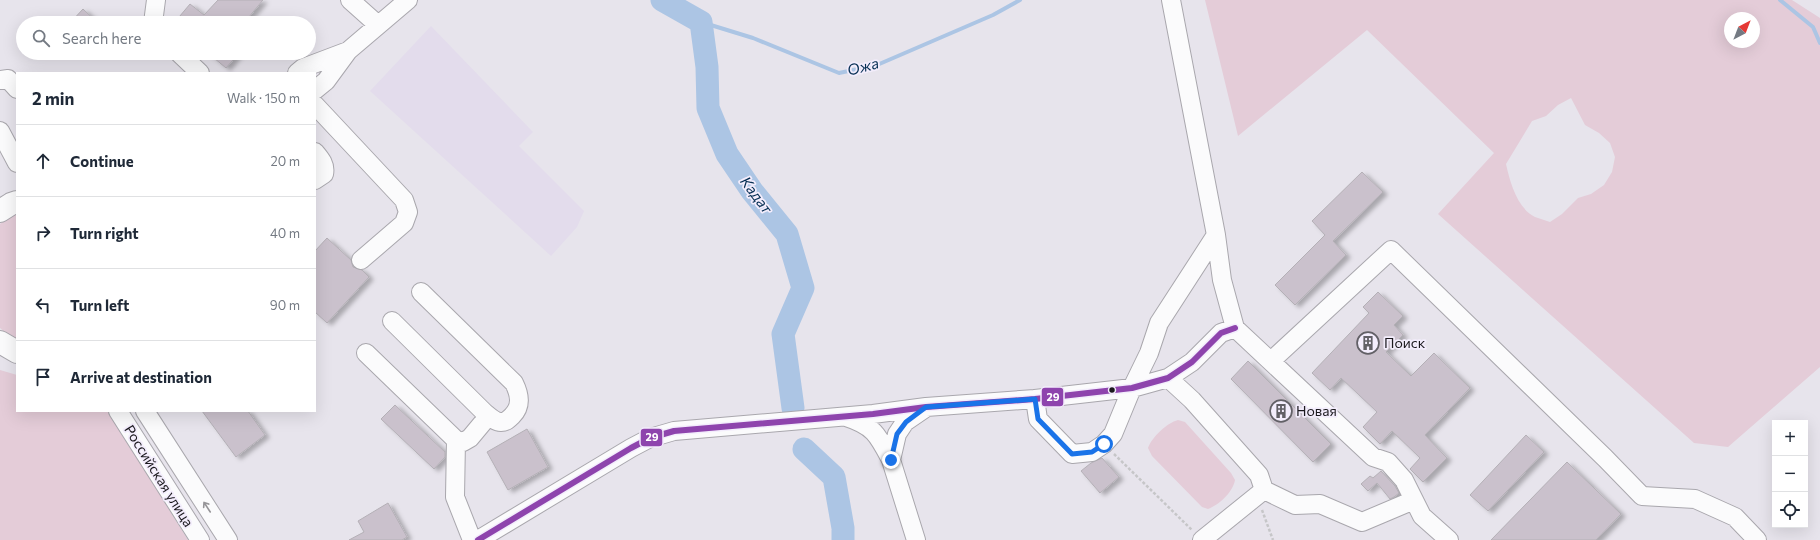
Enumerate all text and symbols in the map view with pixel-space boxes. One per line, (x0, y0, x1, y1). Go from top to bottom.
north arrow (1724, 12, 1760, 48)
search box (16, 16, 316, 60)
icon: search (30, 27, 52, 49)
text: Search here (62, 29, 141, 47)
water label: Ожа (845, 53, 881, 79)
text: 2 min (32, 88, 74, 109)
text: Walk · 150 m (227, 90, 300, 106)
icon: ahead (32, 150, 54, 172)
text: Continue (70, 152, 134, 170)
text: 20 m (271, 153, 300, 169)
water label: Кадат (737, 172, 777, 217)
icon: right (32, 222, 54, 244)
text: Turn right (70, 224, 139, 242)
text: 40 m (270, 225, 300, 241)
icon: left (32, 294, 54, 316)
text: Turn left (70, 296, 129, 314)
text: 90 m (270, 297, 300, 313)
building icon: Поиск (1355, 330, 1381, 356)
place label: Поиск (1384, 334, 1426, 351)
icon: arrive (32, 366, 54, 388)
text: Arrive at destination (70, 368, 212, 386)
unlabelled marker (1107, 385, 1117, 395)
line badge: 29 (1041, 387, 1064, 407)
text: 29 (1047, 390, 1060, 403)
building icon: Новая (1268, 398, 1294, 424)
place label: Новая (1296, 402, 1337, 419)
map controls (1772, 420, 1808, 528)
button: + (1772, 420, 1808, 456)
street label: Российская улица (121, 422, 198, 530)
line badge: 29 (640, 428, 663, 447)
text: 29 (646, 430, 659, 443)
route start (1095, 435, 1113, 453)
route end (882, 451, 900, 469)
button: − (1772, 456, 1808, 492)
button: locate (1772, 492, 1808, 528)
one-way arrow (202, 501, 210, 513)

